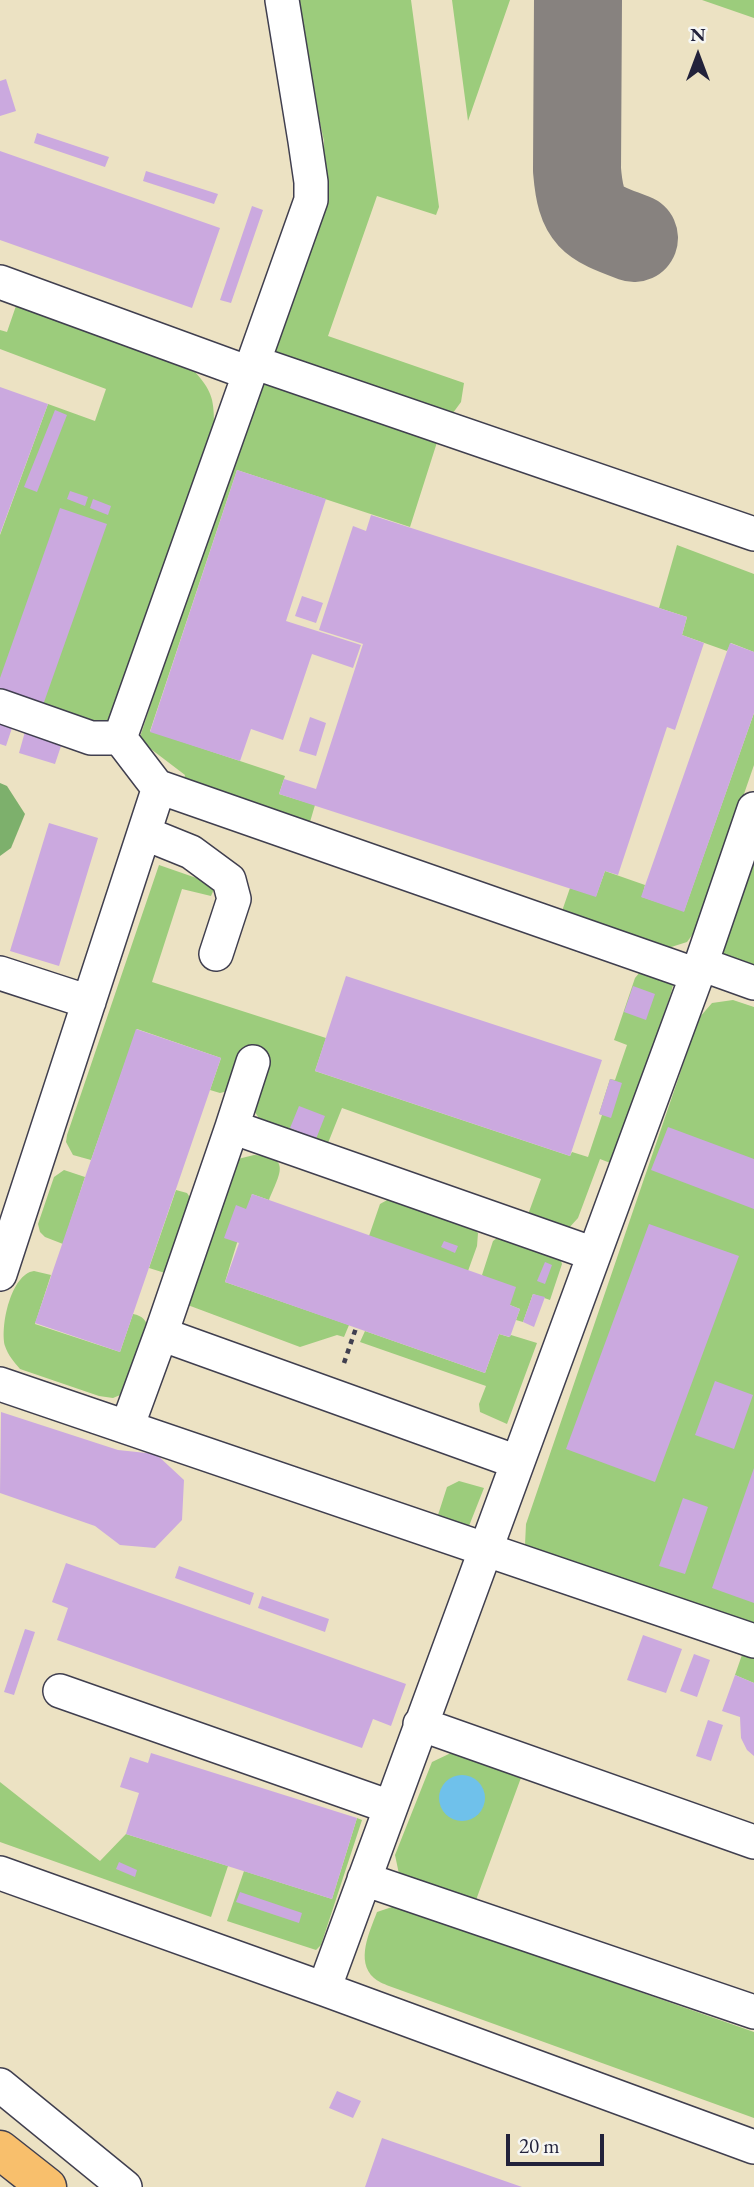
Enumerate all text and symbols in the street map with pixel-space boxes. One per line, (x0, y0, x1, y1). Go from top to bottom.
north arrow (663, 21, 733, 91)
text: N (690, 22, 706, 47)
scale bar (509, 2120, 607, 2164)
text: 20 m (519, 2132, 560, 2159)

